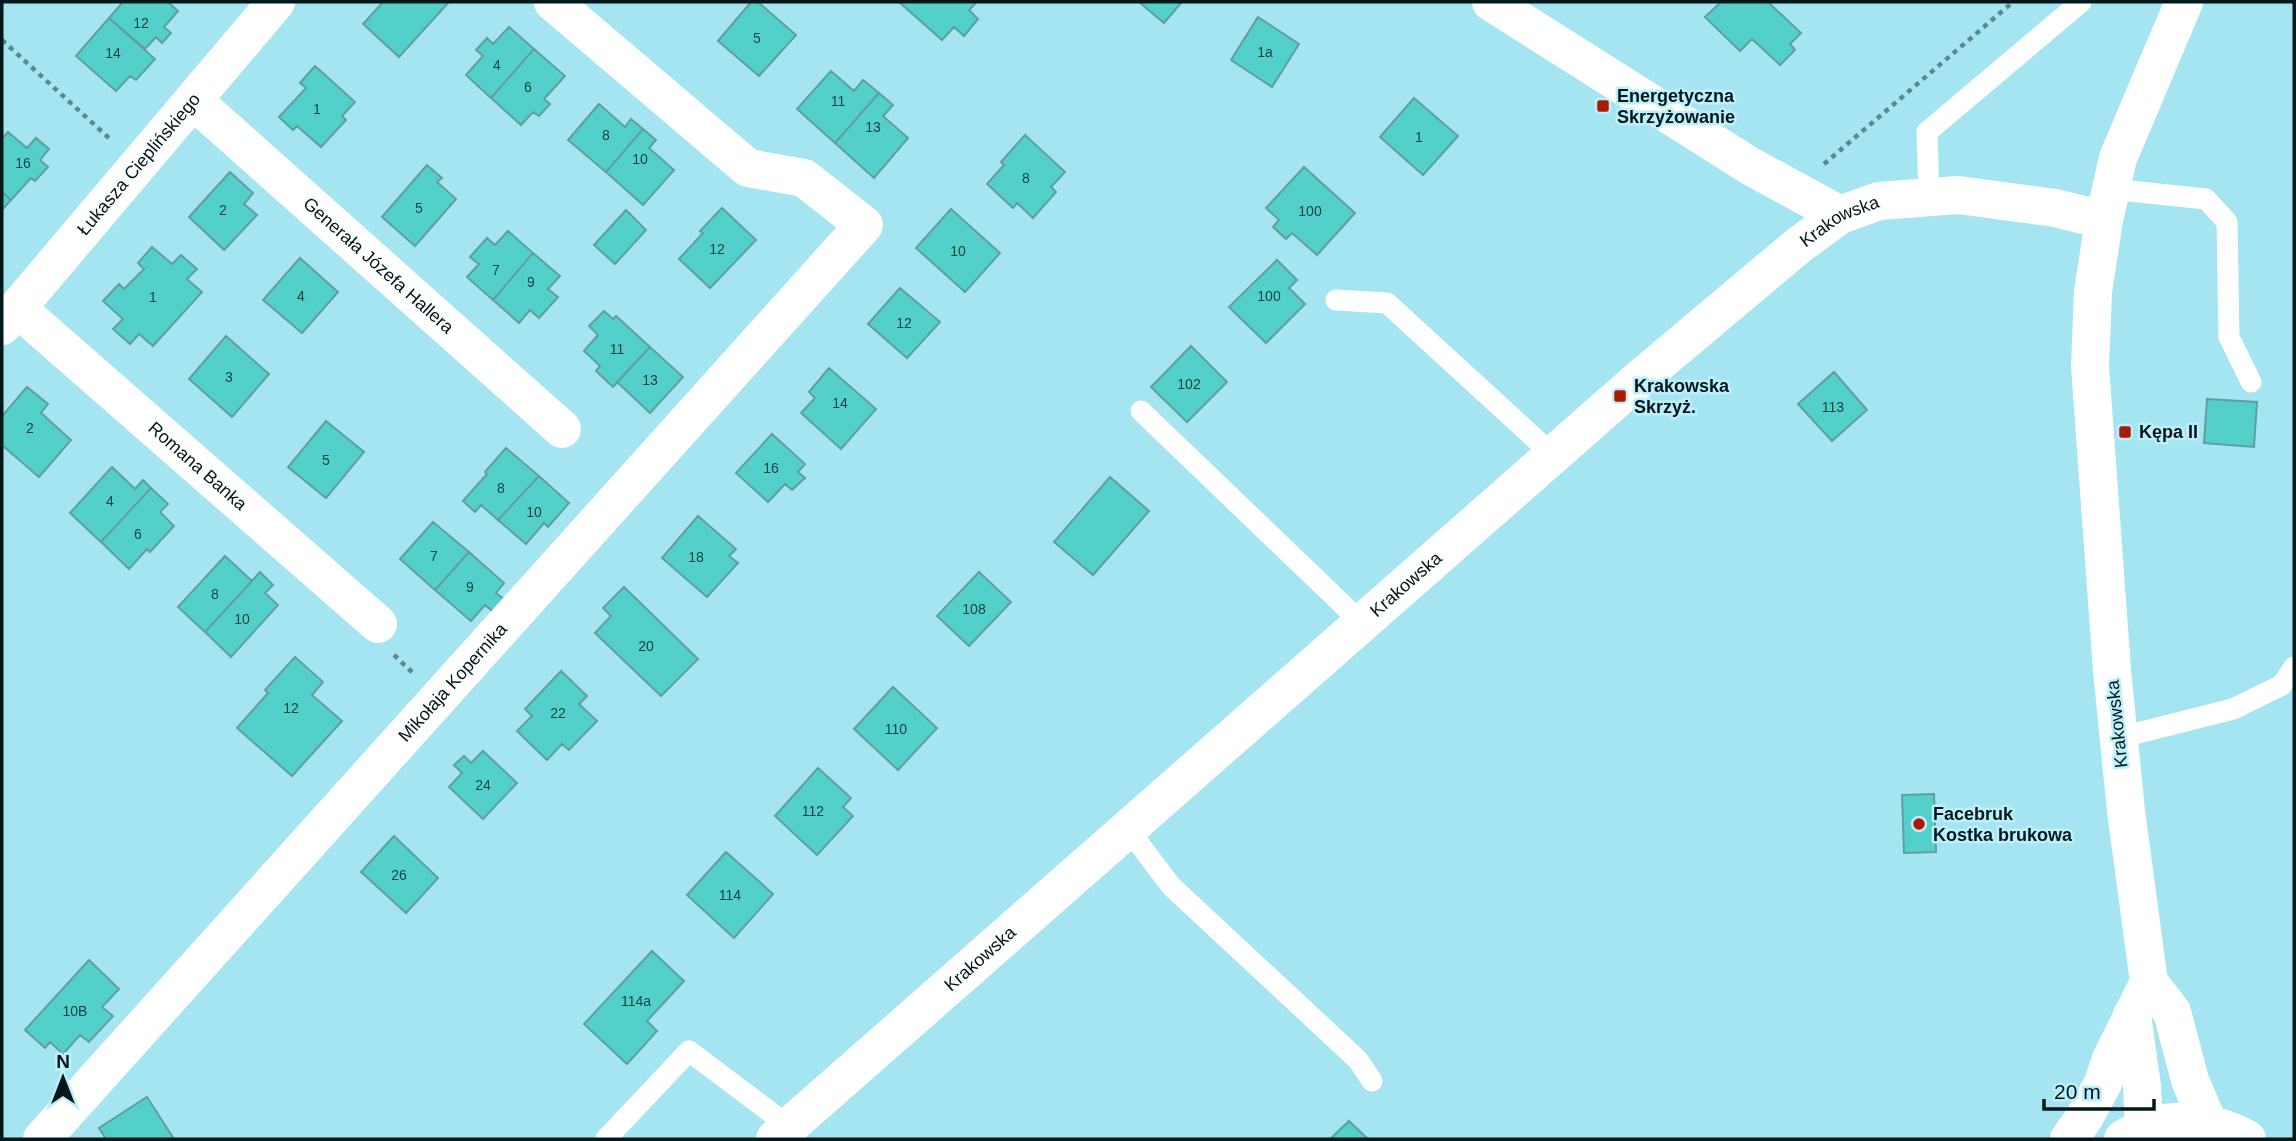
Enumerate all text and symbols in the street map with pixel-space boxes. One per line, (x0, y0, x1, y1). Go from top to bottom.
house number: 12 (133, 15, 149, 31)
house number: 5 (753, 30, 761, 46)
house number: 1a (1257, 44, 1273, 60)
house number: 14 (105, 45, 121, 61)
house number: 4 (493, 57, 501, 73)
house number: 6 (524, 79, 532, 95)
place label: Energetyczna Skrzyżowanie (1617, 86, 1735, 127)
street label: Łukasza Cieplińskiego (73, 89, 204, 239)
house number: 11 (831, 93, 845, 109)
marker: Energetyczna Skrzyżowanie (1595, 98, 1611, 114)
house number: 1 (313, 101, 321, 117)
house number: 13 (865, 119, 881, 135)
house number: 8 (602, 127, 610, 143)
house number: 1 (1415, 129, 1423, 145)
house number: 10 (632, 151, 648, 167)
house number: 16 (15, 155, 31, 171)
house number: 8 (1022, 170, 1030, 186)
street label: Krakowska (1796, 191, 1883, 251)
street label: Generała Józefa Hallera (299, 193, 458, 338)
house number: 5 (415, 200, 423, 216)
house number: 2 (219, 202, 227, 218)
house number: 100 (1298, 203, 1322, 219)
house number: 12 (709, 241, 725, 257)
house number: 10 (950, 243, 966, 259)
house number: 7 (492, 262, 500, 278)
house number: 9 (527, 274, 535, 290)
house number: 4 (297, 288, 305, 304)
house number: 100 (1257, 288, 1281, 304)
house number: 1 (149, 289, 157, 305)
house number: 12 (896, 315, 912, 331)
house number: 11 (610, 341, 624, 357)
house number: 3 (225, 369, 233, 385)
house number: 13 (642, 372, 658, 388)
house number: 102 (1177, 376, 1201, 392)
place label: Krakowska Skrzyż. (1634, 376, 1730, 417)
marker: Krakowska Skrzyż. (1612, 388, 1628, 404)
house number: 14 (832, 395, 848, 411)
house number: 113 (1822, 399, 1844, 415)
street label: Romana Banka (144, 418, 252, 515)
house number: 2 (26, 420, 34, 436)
place label: Kępa II (2139, 422, 2198, 442)
marker: Kępa II (2117, 424, 2133, 440)
house number: 5 (322, 452, 330, 468)
house number: 16 (763, 460, 779, 476)
house number: 8 (497, 480, 505, 496)
house number: 4 (106, 493, 114, 509)
house number: 10 (526, 504, 542, 520)
house number: 6 (134, 526, 142, 542)
street label: Krakowska (1366, 547, 1446, 621)
house number: 7 (430, 548, 438, 564)
house number: 18 (688, 549, 704, 565)
house number: 9 (466, 579, 474, 595)
house number: 8 (211, 586, 219, 602)
house number: 108 (962, 601, 986, 617)
house number: 10 (234, 611, 250, 627)
street label: Mikołaja Kopernika (394, 618, 512, 746)
house number: 20 (638, 638, 654, 654)
street label: Krakowska (2102, 678, 2132, 769)
house number: 12 (283, 700, 299, 716)
house number: 22 (550, 705, 566, 721)
house number: 110 (885, 721, 907, 737)
house number: 24 (475, 777, 491, 793)
house number: 112 (802, 803, 824, 819)
place label: Facebruk Kostka brukowa (1933, 804, 2073, 845)
marker: Facebruk Kostka brukowa (1911, 816, 1927, 832)
house number: 26 (391, 867, 407, 883)
house number: 114 (719, 887, 741, 903)
street label: Krakowska (940, 922, 1020, 995)
house number: 114a (621, 993, 651, 1009)
house number: 10B (63, 1003, 87, 1019)
north arrow (28, 1043, 98, 1113)
text: N (56, 1051, 70, 1072)
scale bar (2044, 1068, 2154, 1112)
text: 20 m (2054, 1080, 2101, 1103)

